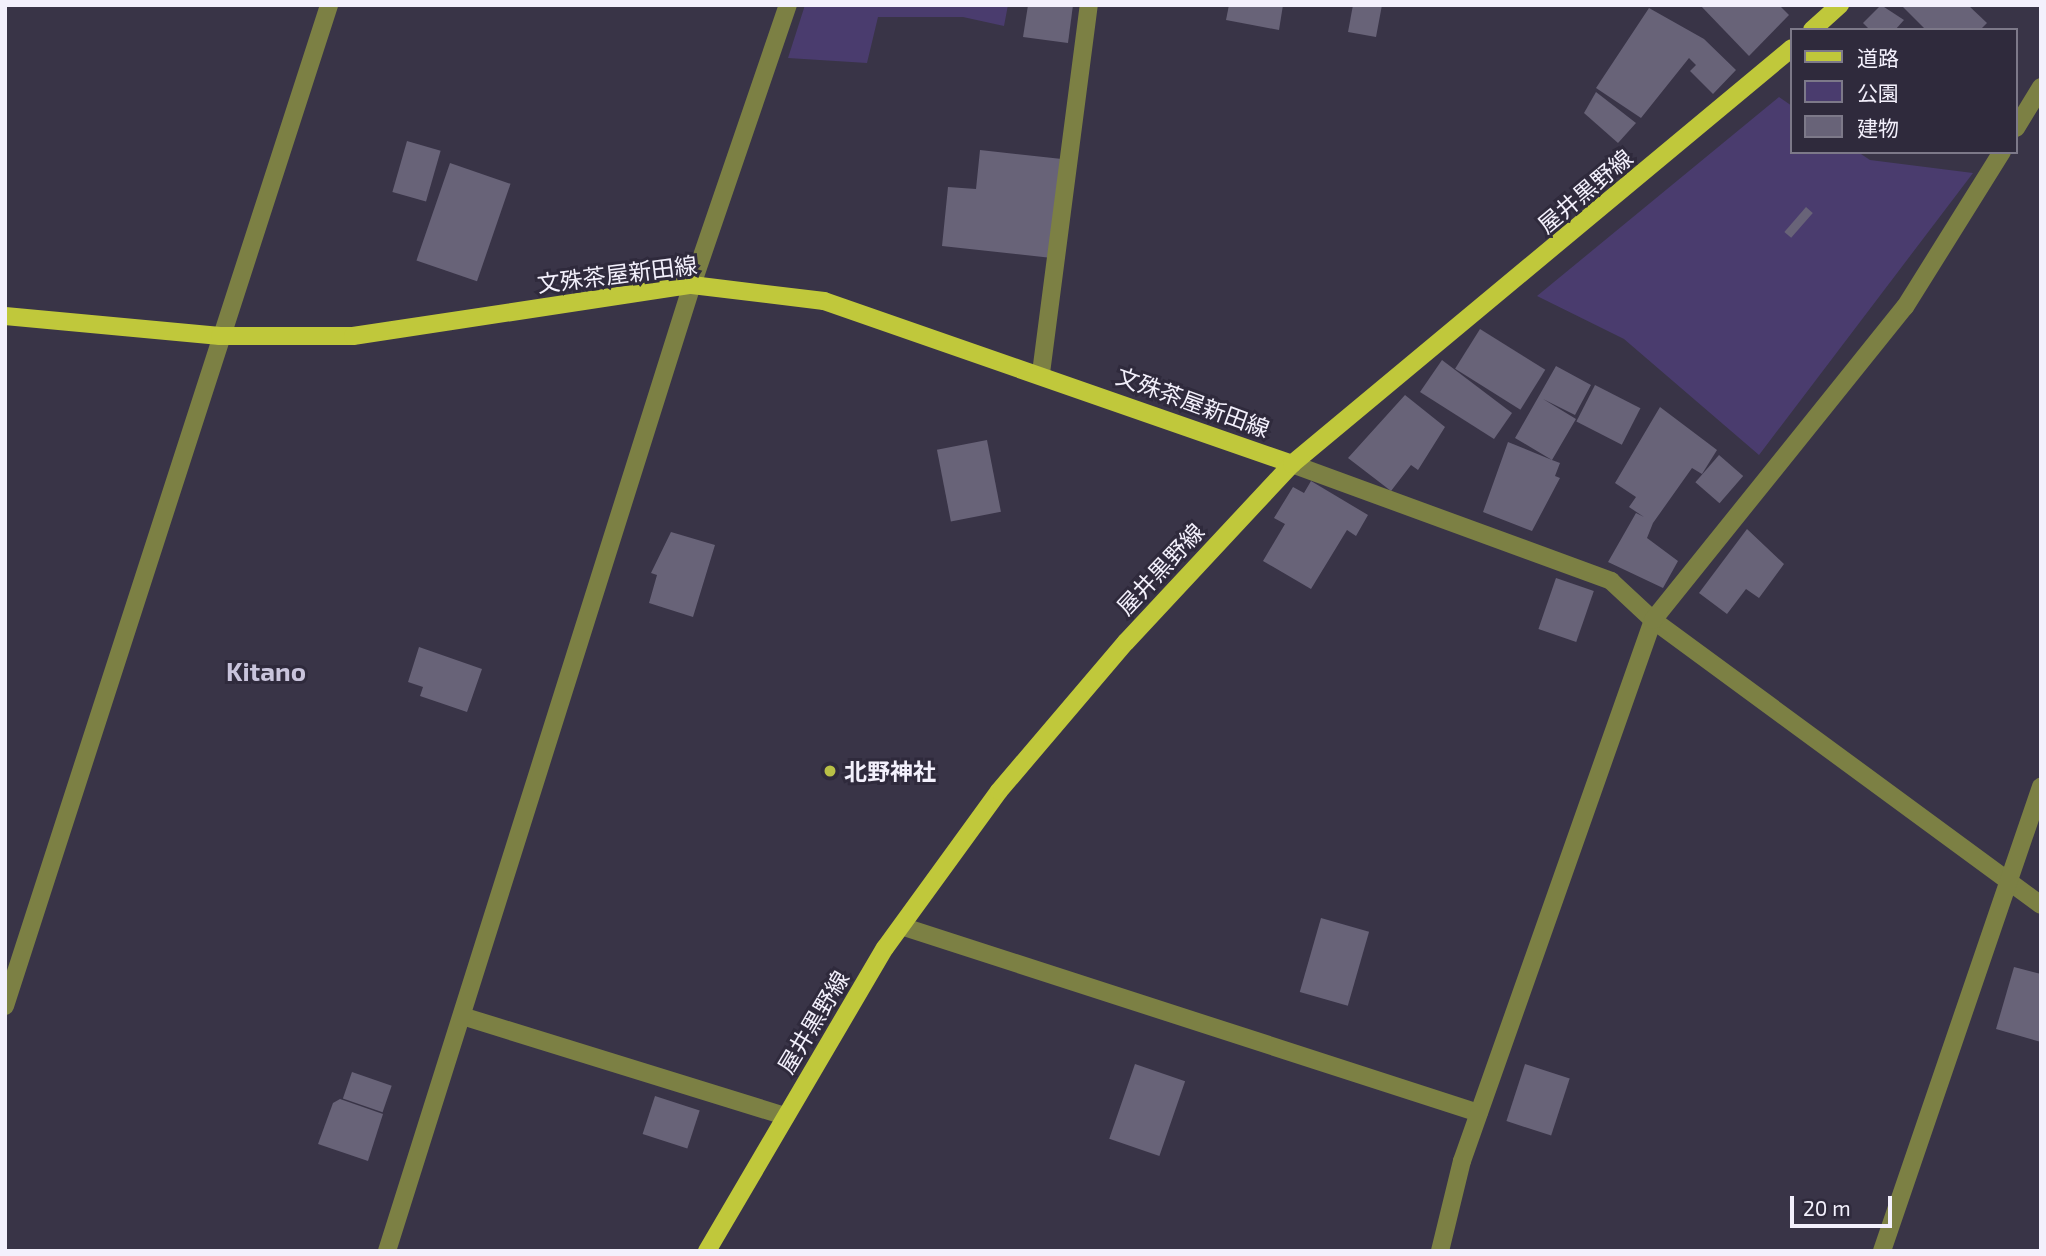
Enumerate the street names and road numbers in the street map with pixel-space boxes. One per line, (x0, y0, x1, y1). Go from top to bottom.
street label: 屋井黒野線 (1532, 143, 1638, 239)
street label: 文殊茶屋新田線 (535, 250, 699, 298)
street label: 文殊茶屋新田線 (1113, 361, 1273, 443)
street label: 屋井黒野線 (1111, 518, 1209, 620)
street label: 屋井黒野線 (772, 966, 854, 1078)

